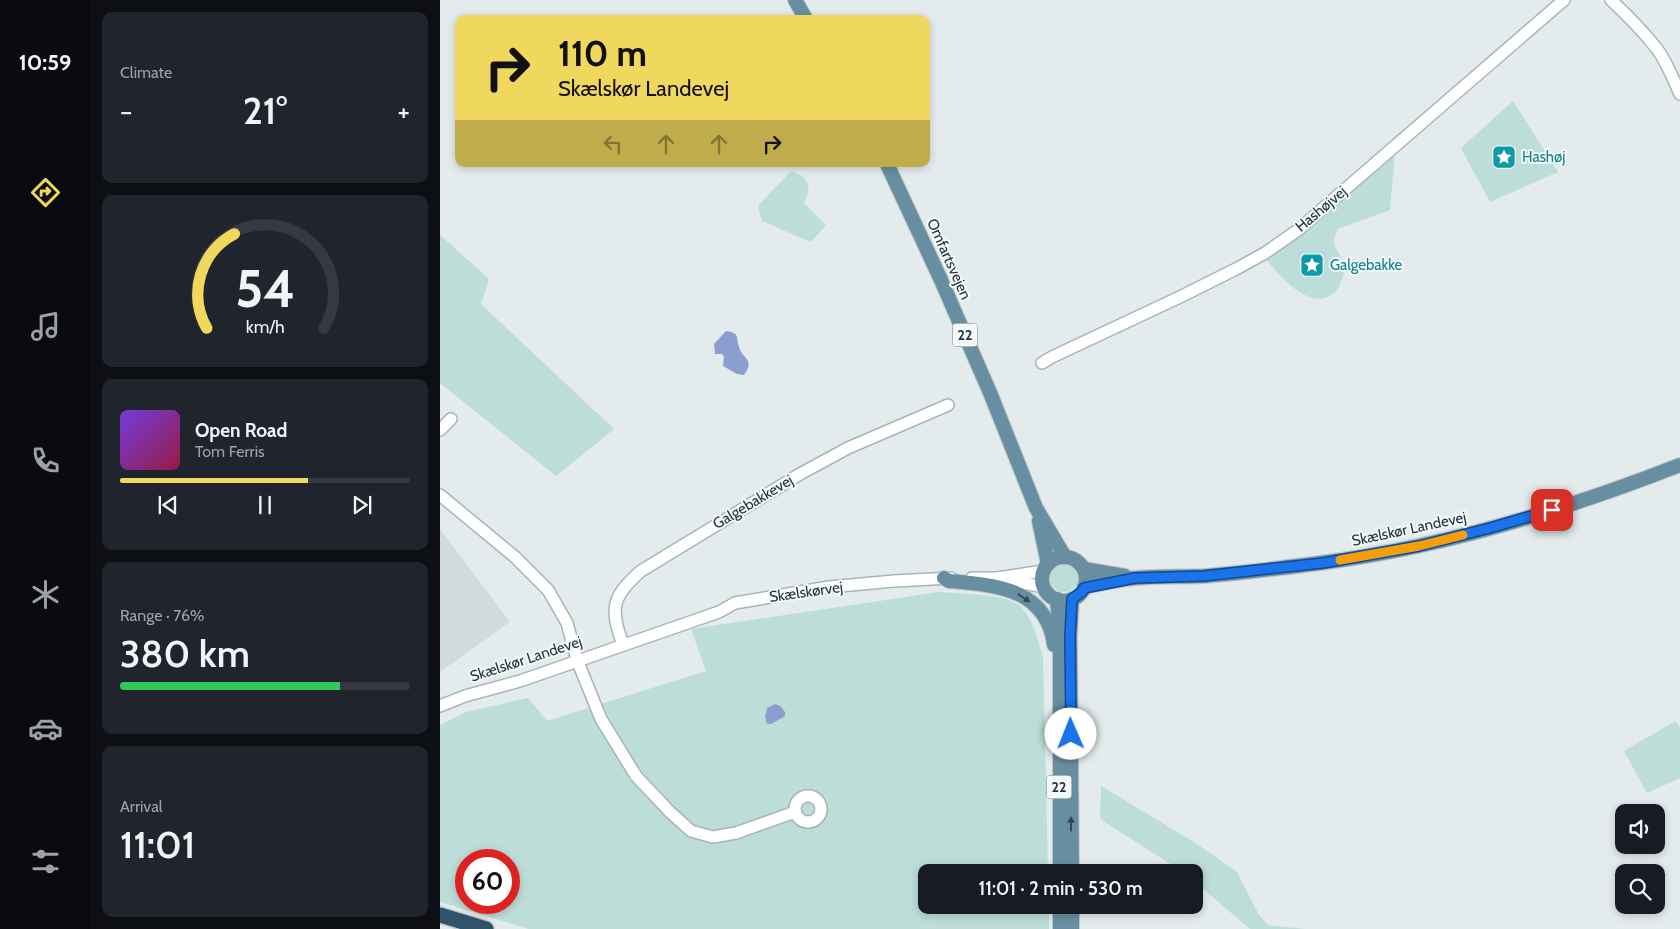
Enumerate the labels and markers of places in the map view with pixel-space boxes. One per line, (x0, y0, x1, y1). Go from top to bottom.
place icon: Hashøj (1491, 144, 1517, 170)
place label: Hashøj (1522, 148, 1565, 166)
place icon: Galgebakke (1299, 252, 1325, 278)
place label: Galgebakke (1330, 256, 1403, 274)
pin (1531, 489, 1573, 531)

